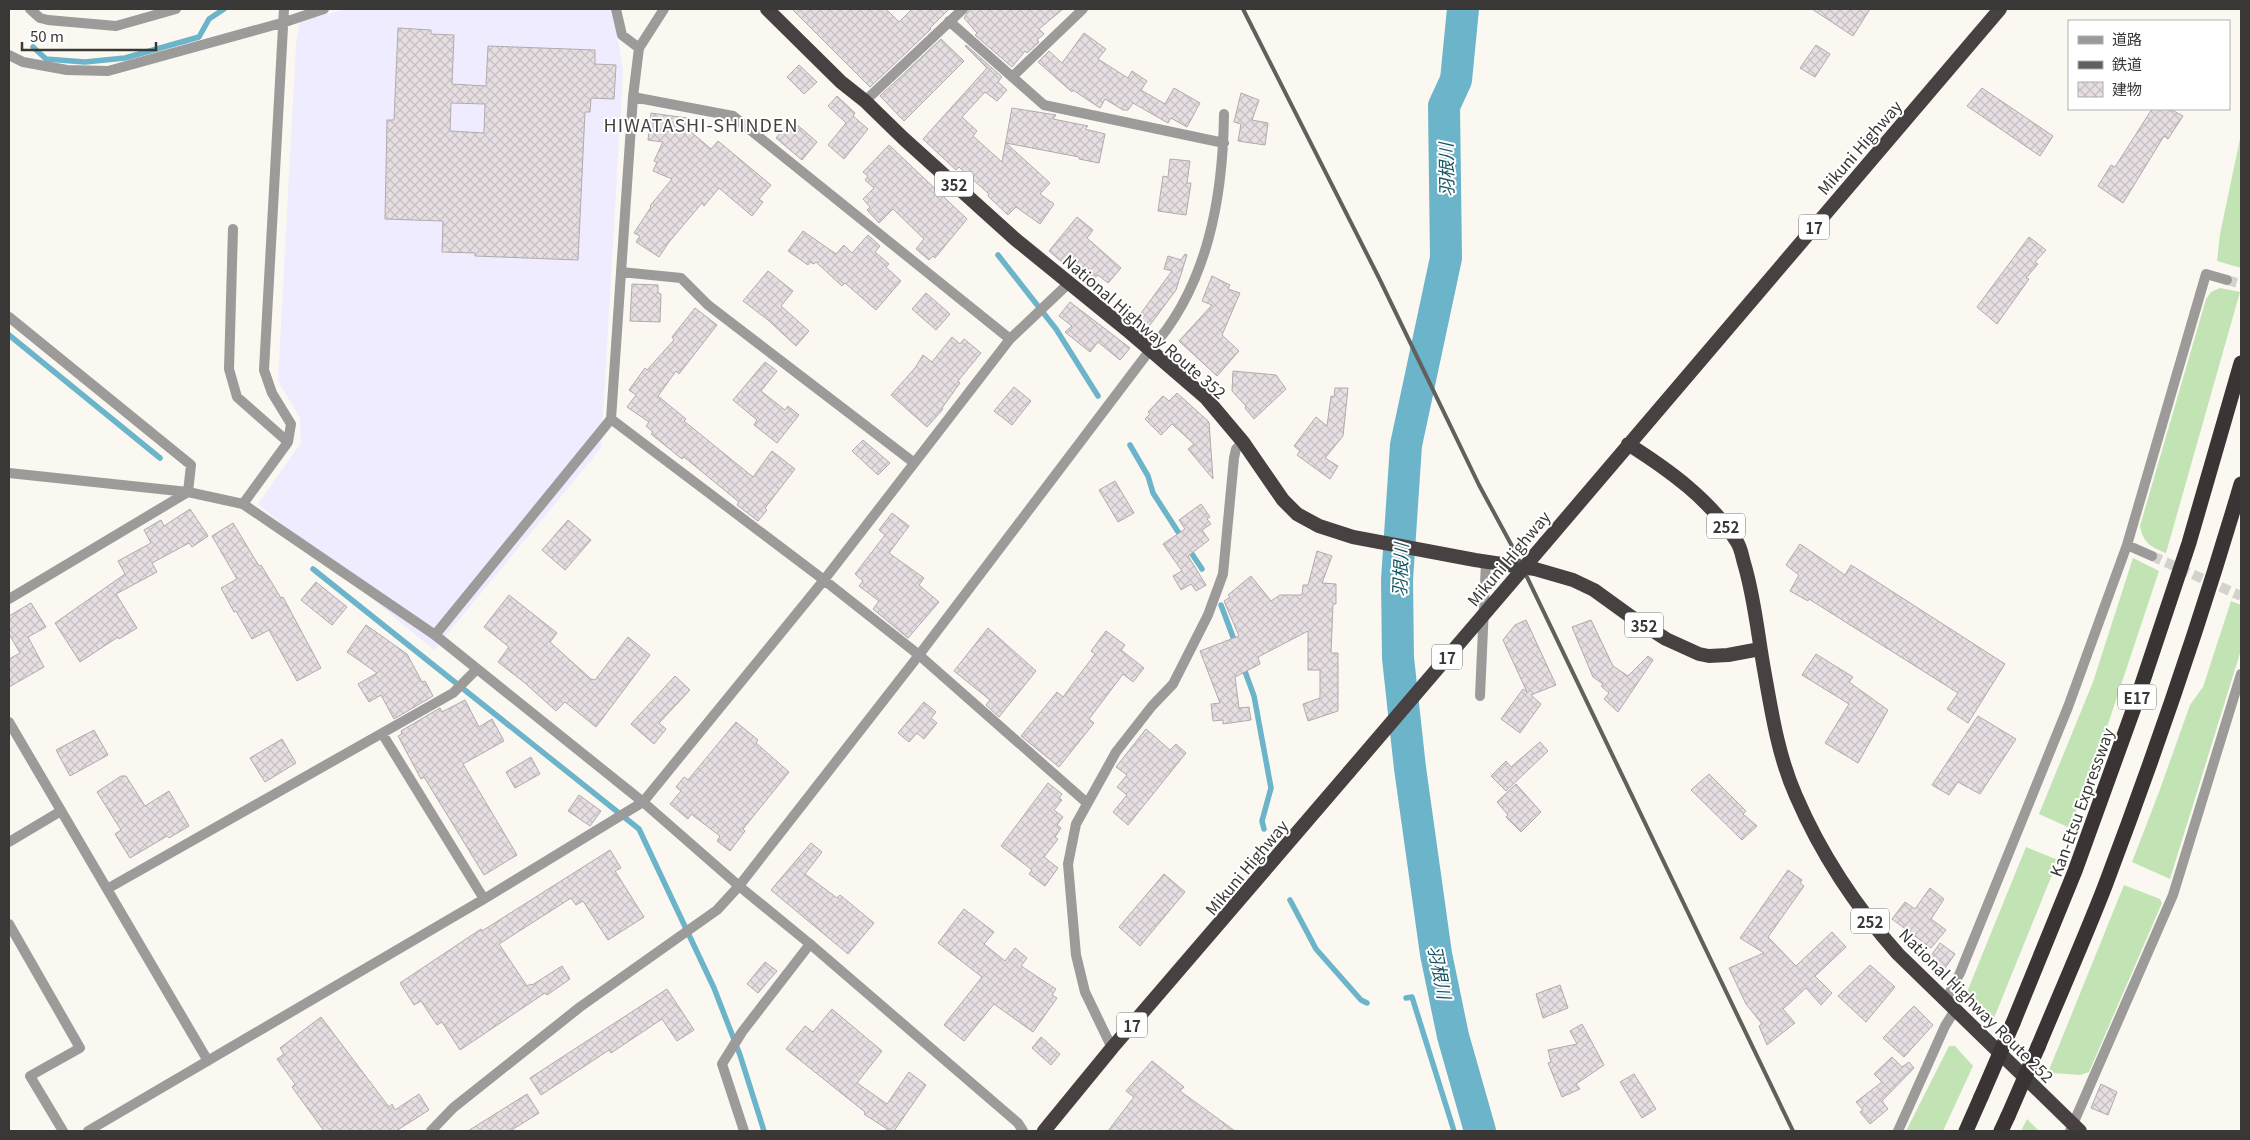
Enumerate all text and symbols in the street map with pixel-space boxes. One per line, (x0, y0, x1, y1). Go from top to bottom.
scale bar (22, 20, 156, 52)
legend (2068, 20, 2230, 110)
text: 50 m (30, 25, 64, 46)
text: 道路 (2112, 28, 2142, 49)
text: 鉄道 (2112, 53, 2142, 74)
text: 建物 (2112, 78, 2142, 99)
street label: Mikuni Highway (1811, 94, 1907, 199)
district label: HIWATASHI-SHINDEN (604, 111, 798, 137)
water label: 羽根川 (1431, 141, 1458, 197)
road number: 352 (935, 172, 973, 196)
road number: 17 (1799, 214, 1829, 240)
street label: National Highway Route 352 (1058, 248, 1232, 404)
street label: Mikuni Highway (1461, 505, 1556, 611)
road number: 252 (1707, 514, 1745, 538)
water label: 羽根川 (1385, 541, 1413, 597)
road number: 352 (1625, 612, 1663, 638)
road number: 17 (1432, 644, 1462, 670)
road number: E17 (2118, 684, 2156, 710)
street label: Kan-Etsu Expressway (2043, 724, 2119, 880)
street label: Mikuni Highway (1199, 814, 1294, 920)
road number: 252 (1851, 908, 1889, 934)
street label: National Highway Route 252 (1894, 922, 2060, 1088)
water label: 羽根川 (1423, 943, 1459, 1003)
road number: 17 (1117, 1012, 1147, 1038)

